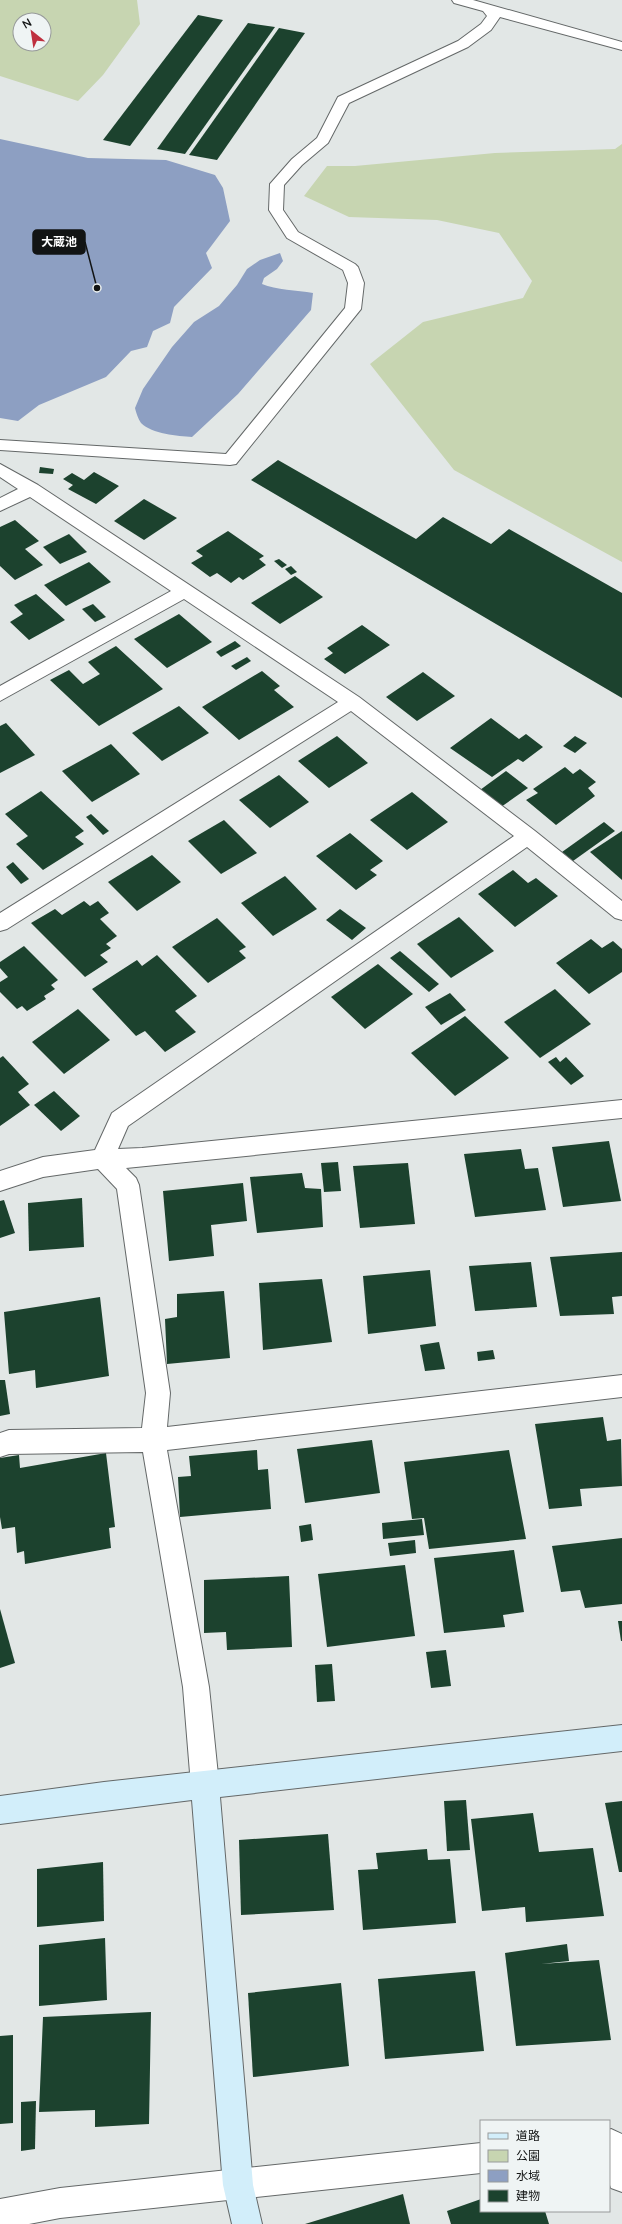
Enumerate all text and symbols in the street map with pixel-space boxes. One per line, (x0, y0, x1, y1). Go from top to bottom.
north arrow (12, 12, 52, 52)
text: N (20, 15, 34, 31)
callout: 大蔵池 (33, 230, 85, 254)
text: 大蔵池 (41, 234, 77, 249)
legend (480, 2120, 610, 2212)
text: 道路 (516, 2128, 540, 2143)
text: 公園 (516, 2148, 540, 2163)
text: 水域 (516, 2168, 540, 2183)
text: 建物 (516, 2188, 540, 2203)

